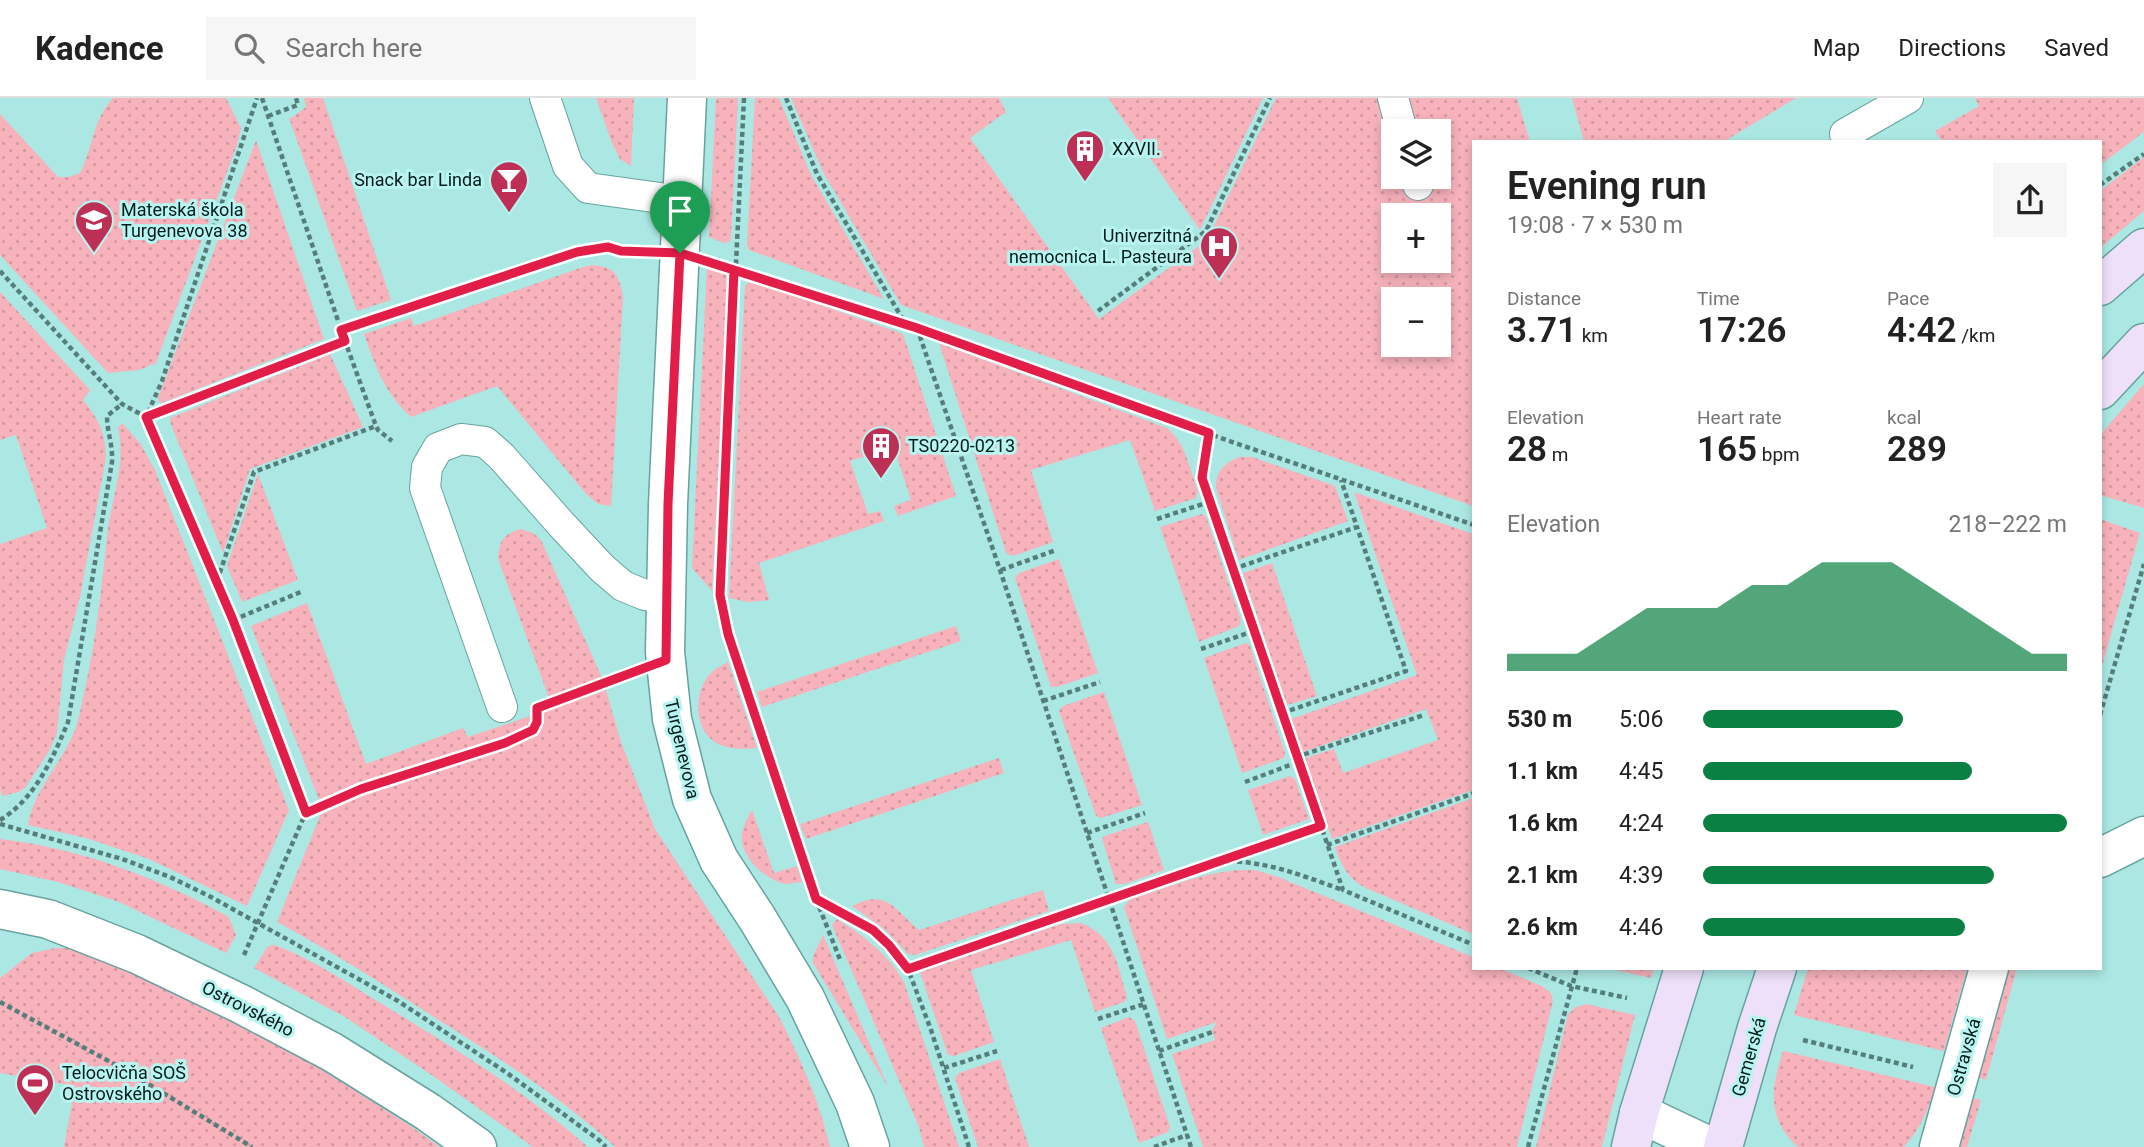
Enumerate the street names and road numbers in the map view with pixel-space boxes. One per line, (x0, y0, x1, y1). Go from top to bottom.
street label: Turgenevova (661, 697, 704, 801)
street label: Ostrovského (199, 976, 298, 1041)
street label: Gemerská (1727, 1015, 1770, 1099)
street label: Ostravská (1942, 1016, 1985, 1098)

